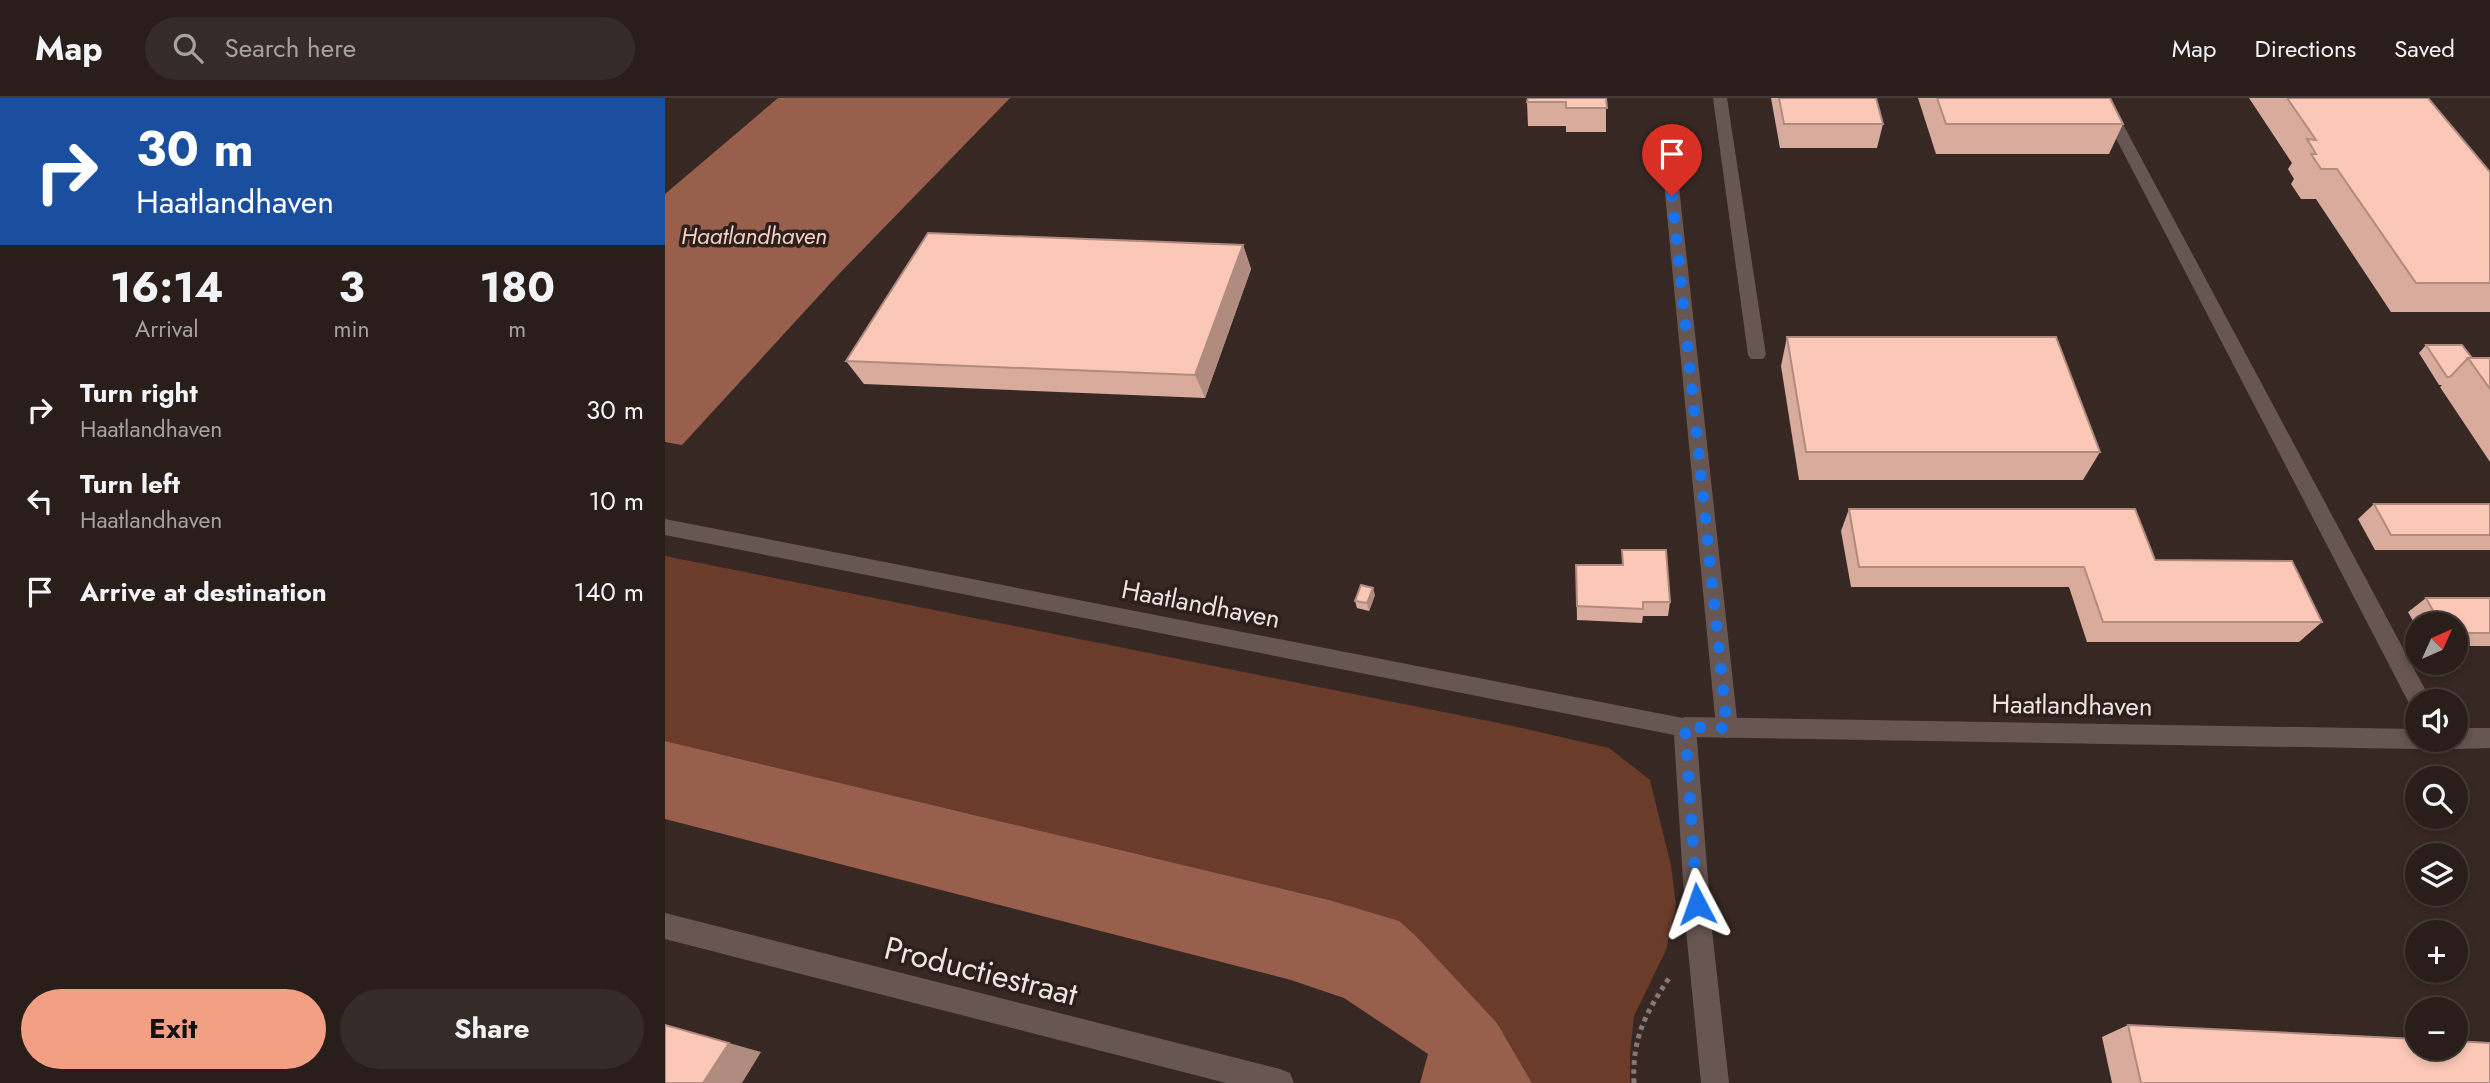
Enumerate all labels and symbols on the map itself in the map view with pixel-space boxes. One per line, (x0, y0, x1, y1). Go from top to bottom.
pin (1642, 124, 1702, 196)
water label: Haatlandhaven (681, 219, 827, 253)
street label: Haatlandhaven (1118, 570, 1284, 638)
north arrow (2405, 612, 2467, 676)
street label: Haatlandhaven (1991, 685, 2153, 725)
position arrow (1660, 867, 1734, 941)
street label: Productiestraat (880, 925, 1083, 1017)

